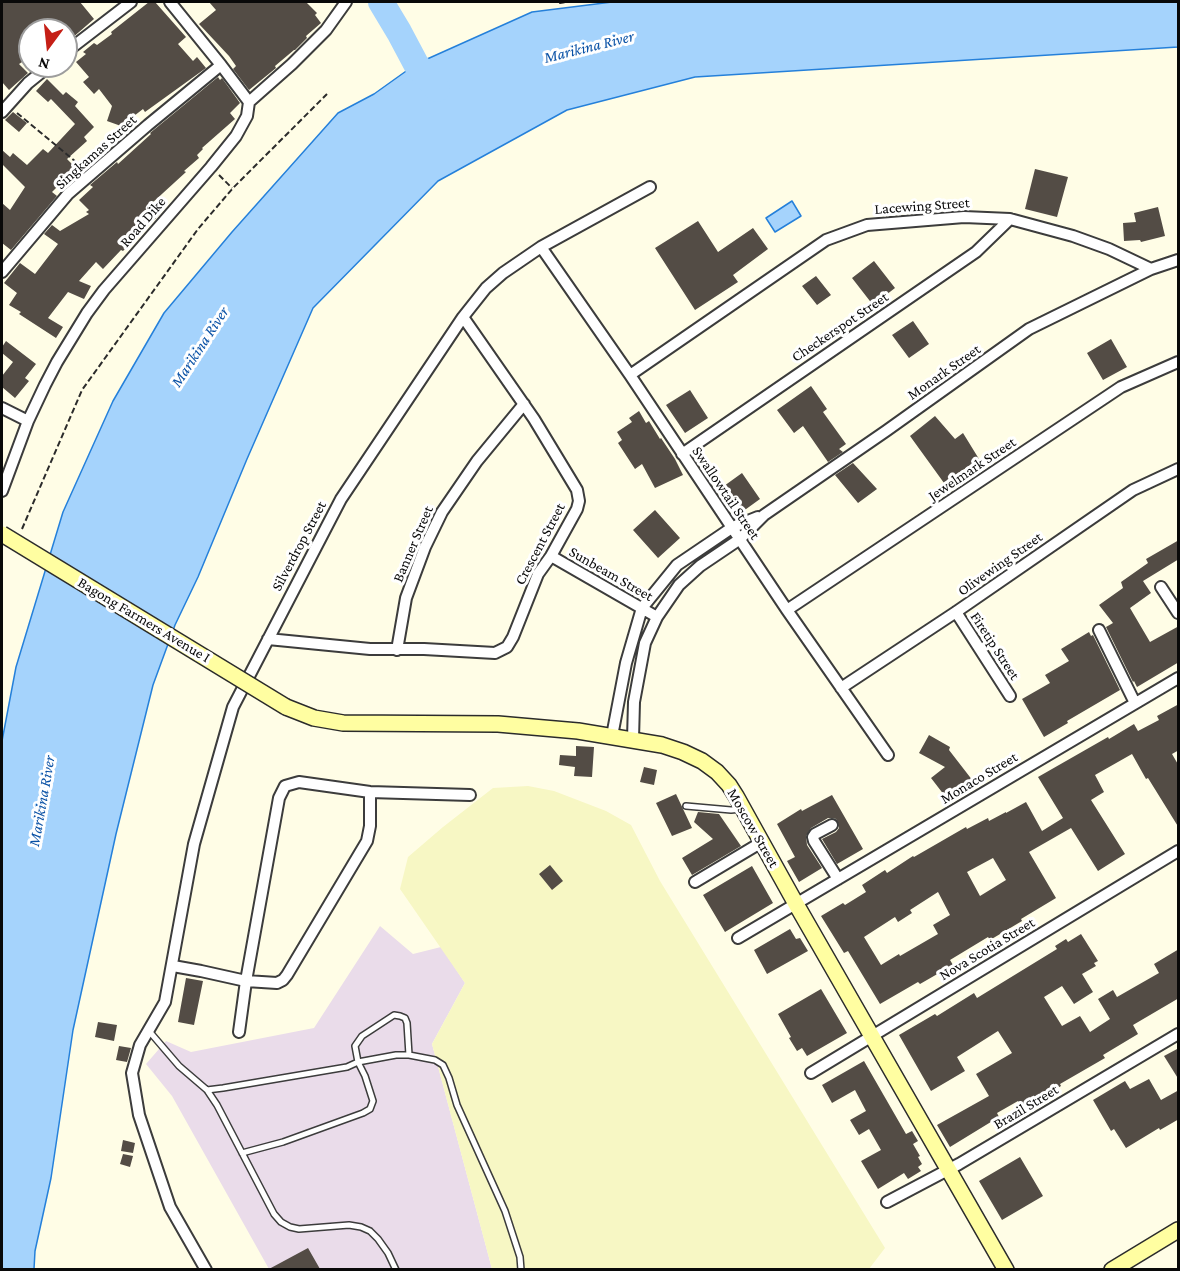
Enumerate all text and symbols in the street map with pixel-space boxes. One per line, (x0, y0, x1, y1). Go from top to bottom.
north arrow (18, 18, 78, 78)
water label: Marikina River (542, 27, 636, 67)
text: N (36, 54, 51, 74)
street label: Singkamas Street (52, 111, 140, 193)
street label: Road Dike (116, 193, 170, 251)
street label: Lacewing Street (874, 194, 970, 218)
street label: Checkerspot Street (788, 288, 892, 366)
water label: Marikina River (167, 303, 233, 391)
street label: Monark Street (904, 340, 984, 404)
street label: Jewelmark Street (925, 433, 1019, 505)
street label: Swallowtail Street (688, 443, 764, 543)
street label: Silverdrop Street (268, 498, 330, 594)
street label: Crescent Street (511, 500, 569, 588)
street label: Banner Street (389, 503, 437, 585)
street label: Olivewing Street (954, 528, 1046, 600)
street label: Sunbeam Street (566, 543, 656, 605)
street label: Bagong Farmers Avenue I (75, 573, 213, 667)
street label: Firetip Street (966, 609, 1024, 683)
street label: Monaco Street (937, 748, 1021, 808)
water label: Marikina River (25, 754, 59, 848)
street label: Moscow Street (723, 785, 783, 871)
street label: Nova Scotia Street (936, 913, 1038, 985)
street label: Brazil Street (990, 1081, 1062, 1133)

